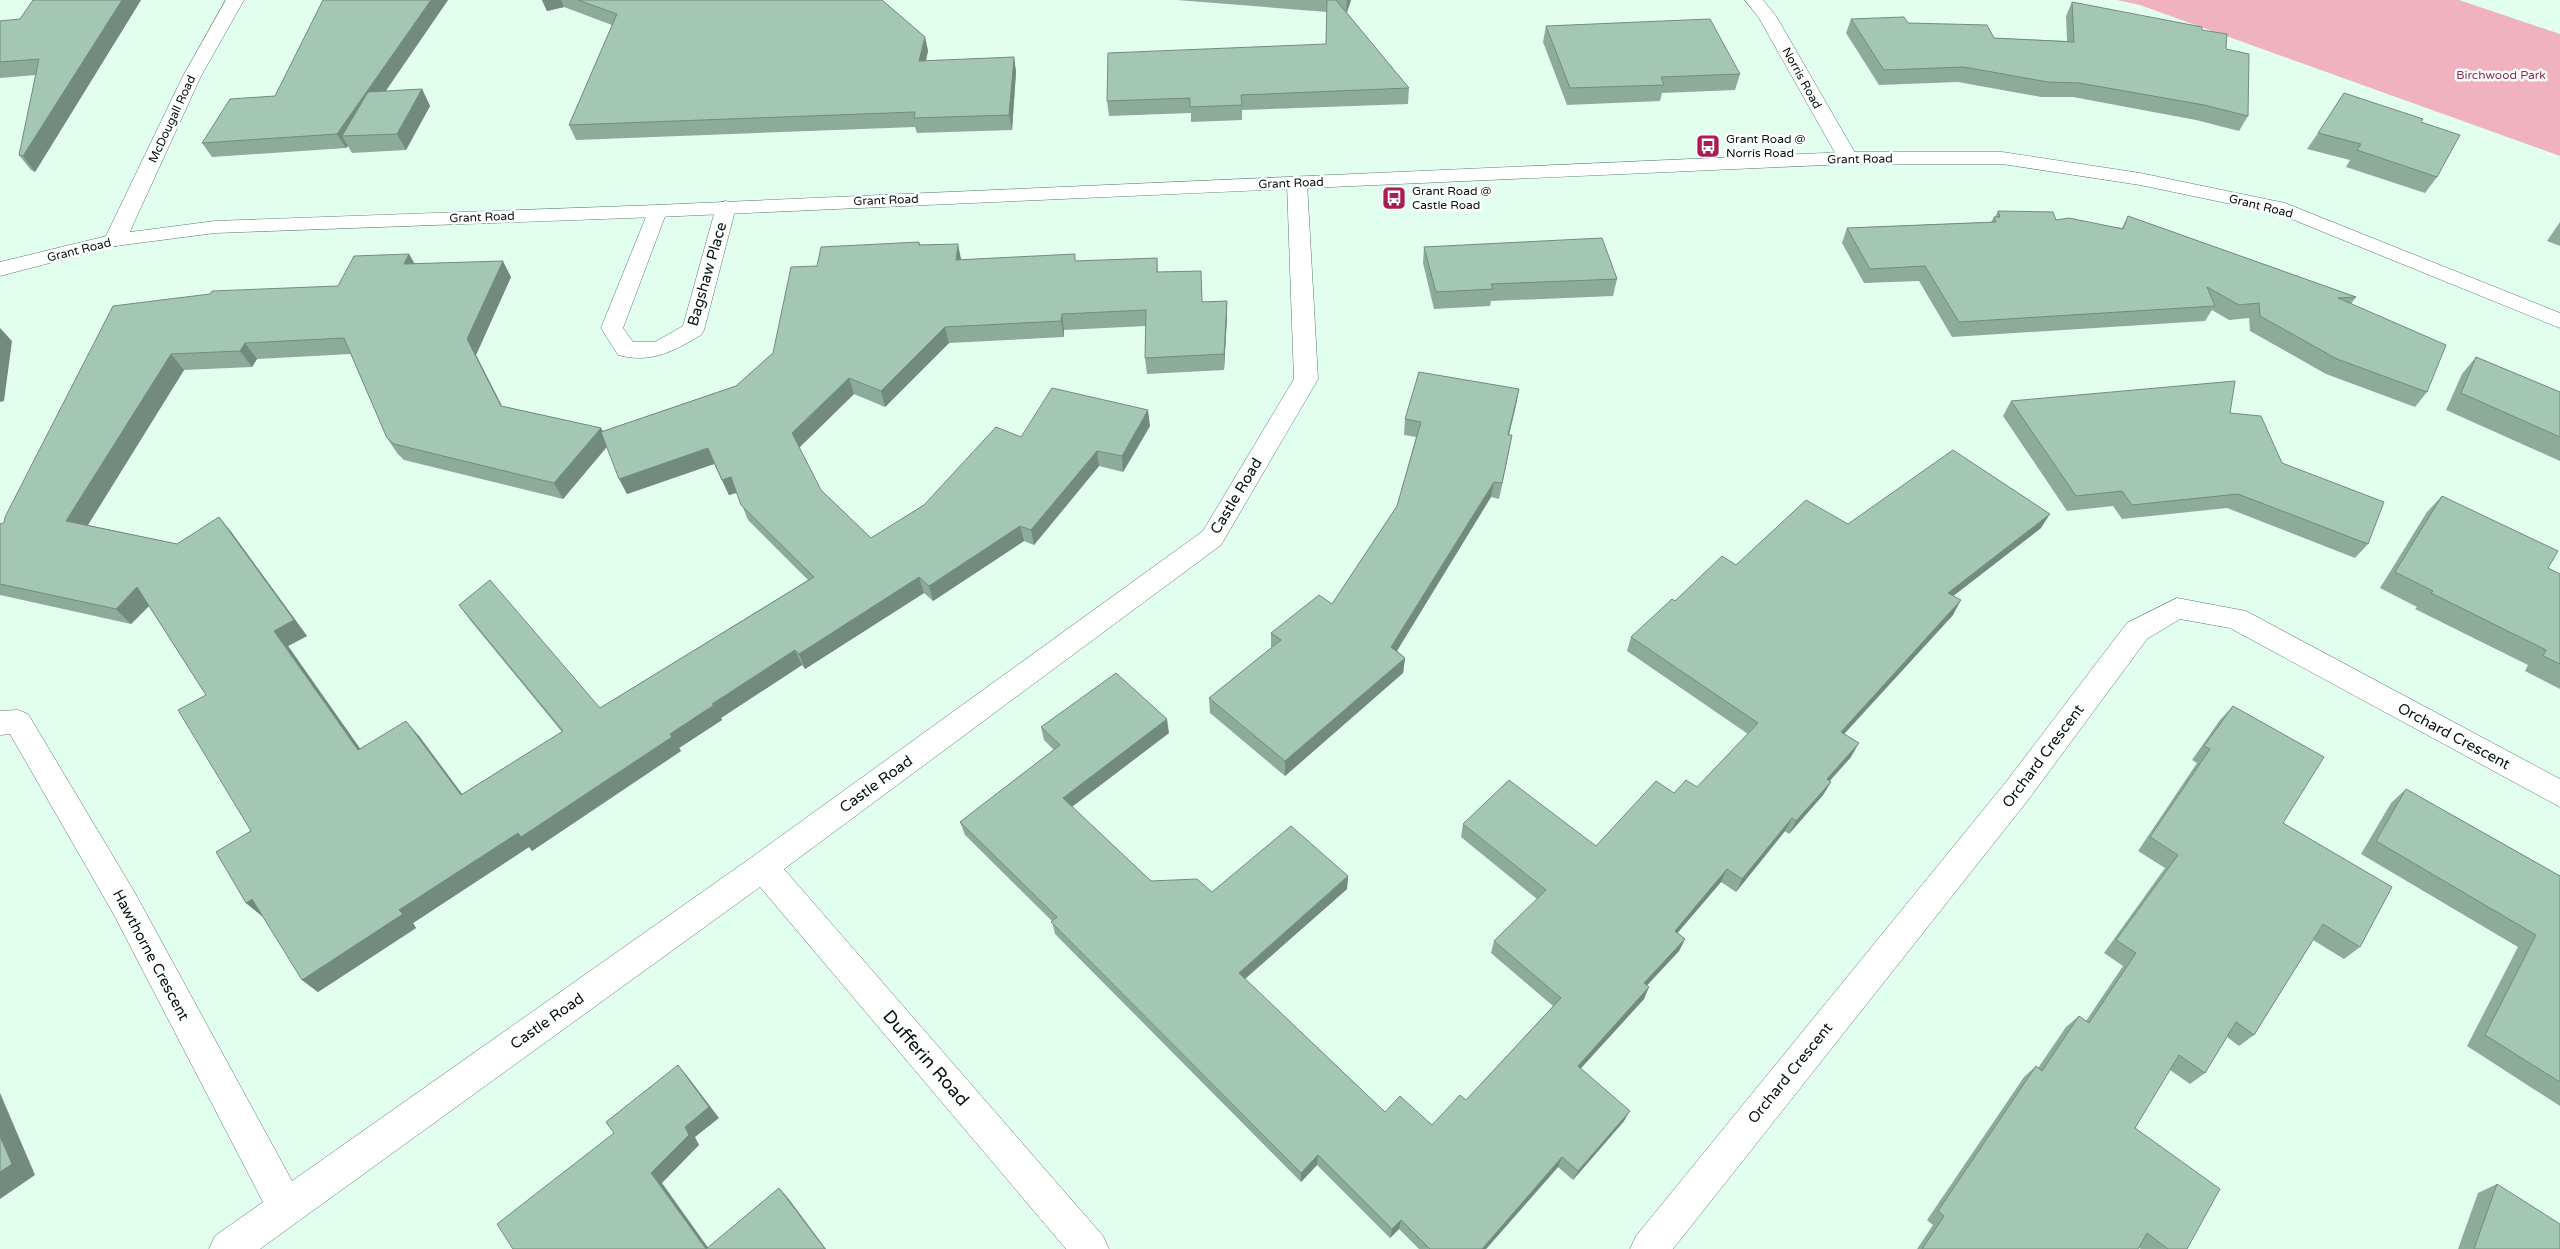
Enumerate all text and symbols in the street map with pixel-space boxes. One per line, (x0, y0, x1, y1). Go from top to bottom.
street label: Norris Road (1779, 45, 1825, 111)
park label: Birchwood Park (2456, 68, 2546, 82)
street label: McDougall Road (146, 73, 198, 165)
place label: Grant Road @ Norris Road (1726, 132, 1806, 160)
bus stop icon: Grant Road @ Norris Road (1695, 133, 1721, 159)
street label: Grant Road (1827, 151, 1893, 167)
street label: Grant Road (1258, 175, 1324, 191)
place label: Grant Road @ Castle Road (1412, 184, 1492, 212)
bus stop icon: Grant Road @ Castle Road (1381, 185, 1407, 211)
street label: Grant Road (2228, 191, 2294, 221)
street label: Grant Road (853, 192, 919, 208)
street label: Grant Road (449, 209, 515, 225)
street label: Bagshaw Place (684, 220, 730, 328)
street label: Grant Road (46, 235, 112, 265)
street label: Castle Road (1206, 455, 1266, 537)
street label: Orchard Crescent (2395, 699, 2513, 773)
street label: Orchard Crescent (1998, 701, 2088, 811)
street label: Castle Road (836, 752, 916, 816)
street label: Hawthorne Crescent (109, 886, 193, 1024)
street label: Castle Road (507, 989, 587, 1053)
street label: Dufferin Road (878, 1005, 974, 1111)
street label: Orchard Crescent (1744, 1019, 1836, 1127)

